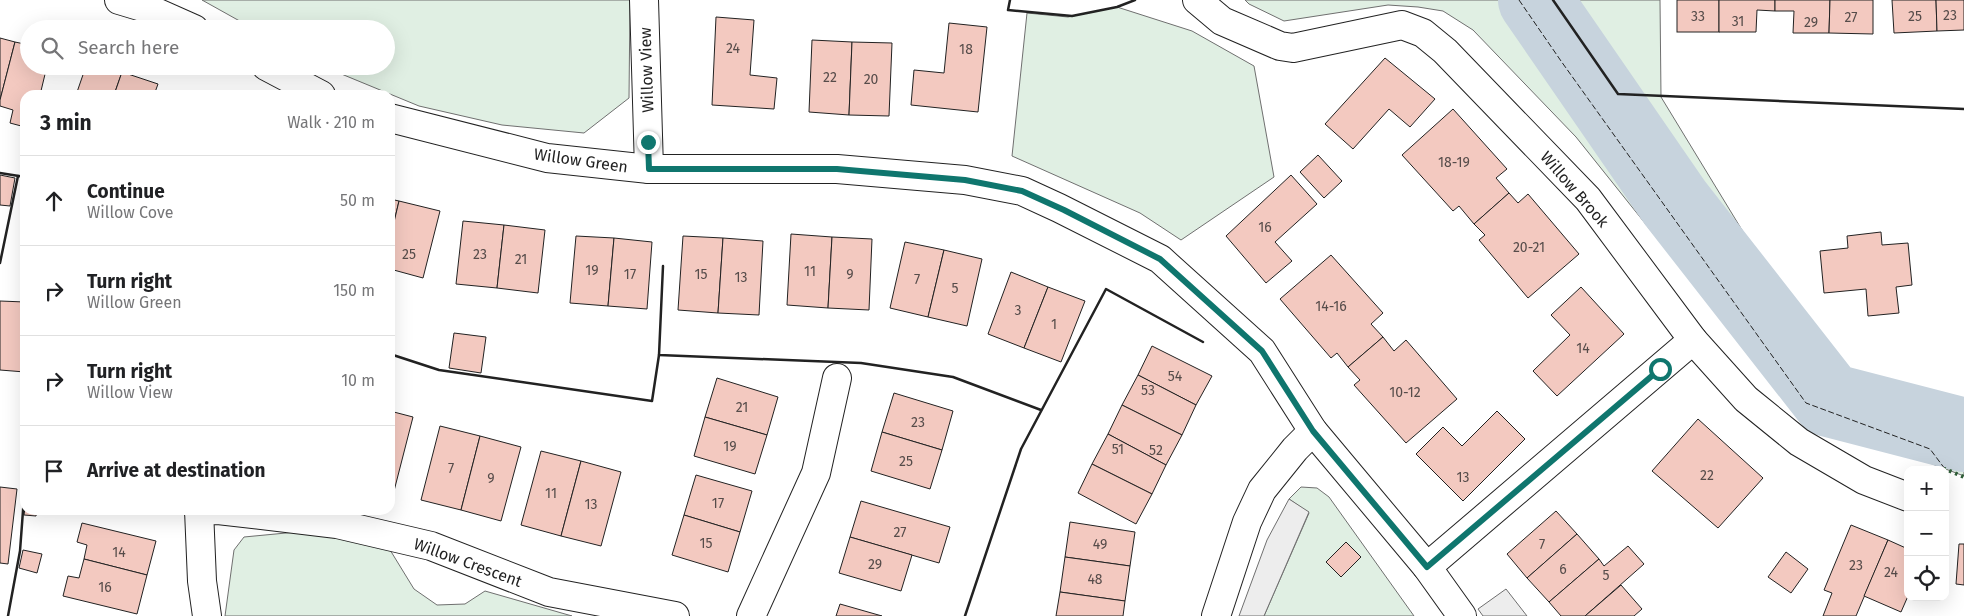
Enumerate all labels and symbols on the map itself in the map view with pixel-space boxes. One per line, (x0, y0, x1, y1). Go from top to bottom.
house number: 23 (1943, 7, 1957, 24)
house number: 33 (1691, 8, 1705, 25)
house number: 25 (1908, 8, 1922, 25)
house number: 27 (1844, 9, 1858, 26)
house number: 31 (1732, 13, 1744, 30)
house number: 29 (1804, 14, 1818, 31)
street label: Willow View (635, 26, 657, 113)
house number: 24 (726, 40, 741, 57)
house number: 18 (959, 41, 973, 58)
house number: 22 (823, 69, 837, 86)
house number: 20 (864, 71, 879, 88)
route end (637, 131, 660, 154)
street label: Willow Green (533, 144, 629, 176)
street label: Willow Brook (1536, 147, 1613, 232)
house number: 18-19 (1438, 154, 1470, 171)
house number: 16 (1258, 219, 1272, 236)
house number: 20-21 (1513, 239, 1545, 256)
house number: 25 (402, 246, 416, 263)
house number: 23 (473, 246, 487, 263)
house number: 21 (515, 251, 527, 268)
house number: 19 (585, 262, 599, 279)
house number: 11 (804, 263, 816, 280)
house number: 17 (624, 266, 636, 283)
house number: 15 (694, 266, 708, 283)
house number: 9 (846, 266, 854, 283)
house number: 13 (734, 269, 748, 286)
house number: 7 (914, 271, 920, 288)
house number: 5 (951, 280, 959, 297)
house number: 14-16 (1315, 298, 1347, 315)
house number: 3 (1015, 302, 1022, 319)
house number: 1 (1051, 316, 1057, 333)
house number: 14 (1576, 340, 1590, 357)
route start (1649, 358, 1672, 381)
house number: 54 (1168, 368, 1183, 385)
house number: 53 (1141, 382, 1155, 399)
house number: 10-12 (1389, 384, 1421, 401)
house number: 21 (736, 399, 748, 416)
house number: 23 (911, 414, 925, 431)
house number: 19 (723, 438, 737, 455)
house number: 51 (1112, 441, 1124, 458)
house number: 52 (1149, 442, 1163, 459)
house number: 25 (899, 453, 913, 470)
house number: 7 (448, 460, 454, 477)
house number: 22 (1700, 467, 1714, 484)
house number: 13 (1456, 469, 1470, 486)
house number: 9 (487, 470, 495, 487)
house number: 11 (545, 485, 557, 502)
house number: 17 (712, 495, 724, 512)
house number: 13 (584, 496, 598, 513)
house number: 27 (893, 524, 907, 541)
street label: Willow Crescent (411, 534, 525, 591)
house number: 15 (699, 535, 713, 552)
house number: 49 (1093, 536, 1107, 553)
house number: 7 (1539, 536, 1545, 553)
house number: 14 (112, 544, 126, 561)
house number: 29 (868, 556, 882, 573)
house number: 23 (1849, 557, 1863, 574)
house number: 6 (1559, 561, 1567, 578)
house number: 24 (1884, 564, 1899, 581)
house number: 5 (1602, 567, 1610, 584)
house number: 48 (1087, 571, 1103, 588)
house number: 16 (98, 579, 112, 596)

